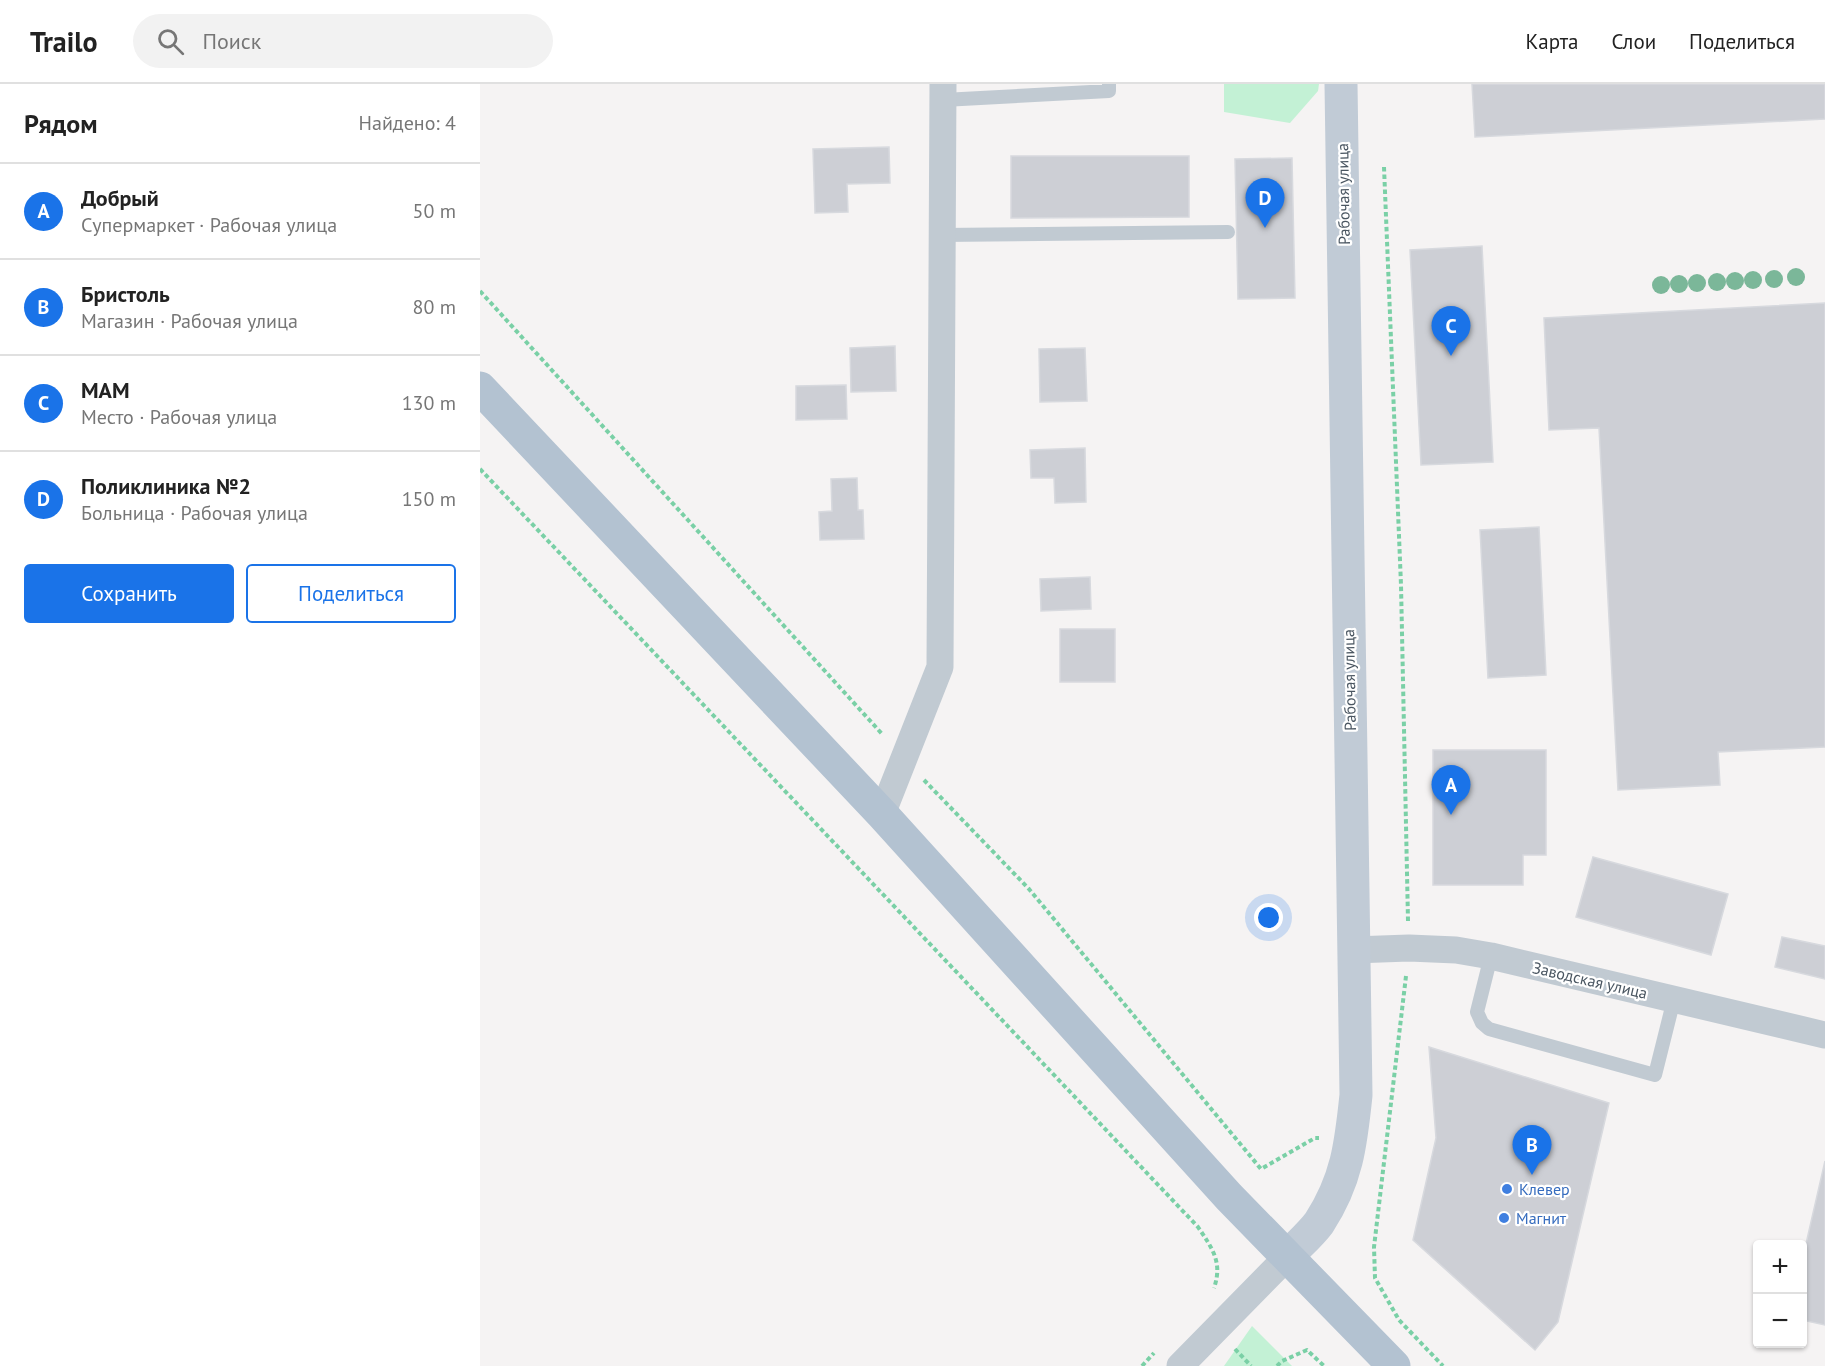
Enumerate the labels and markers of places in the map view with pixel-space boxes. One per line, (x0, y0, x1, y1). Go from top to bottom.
pin: D (1246, 178, 1284, 228)
pin: C (1432, 306, 1470, 356)
pin: A (1432, 766, 1470, 815)
pin: B (1512, 1126, 1552, 1175)
place label: Клевер (1519, 1179, 1570, 1199)
marker: Клевер (1500, 1182, 1514, 1196)
place label: Магнит (1516, 1208, 1567, 1228)
marker: Магнит (1497, 1211, 1511, 1225)

